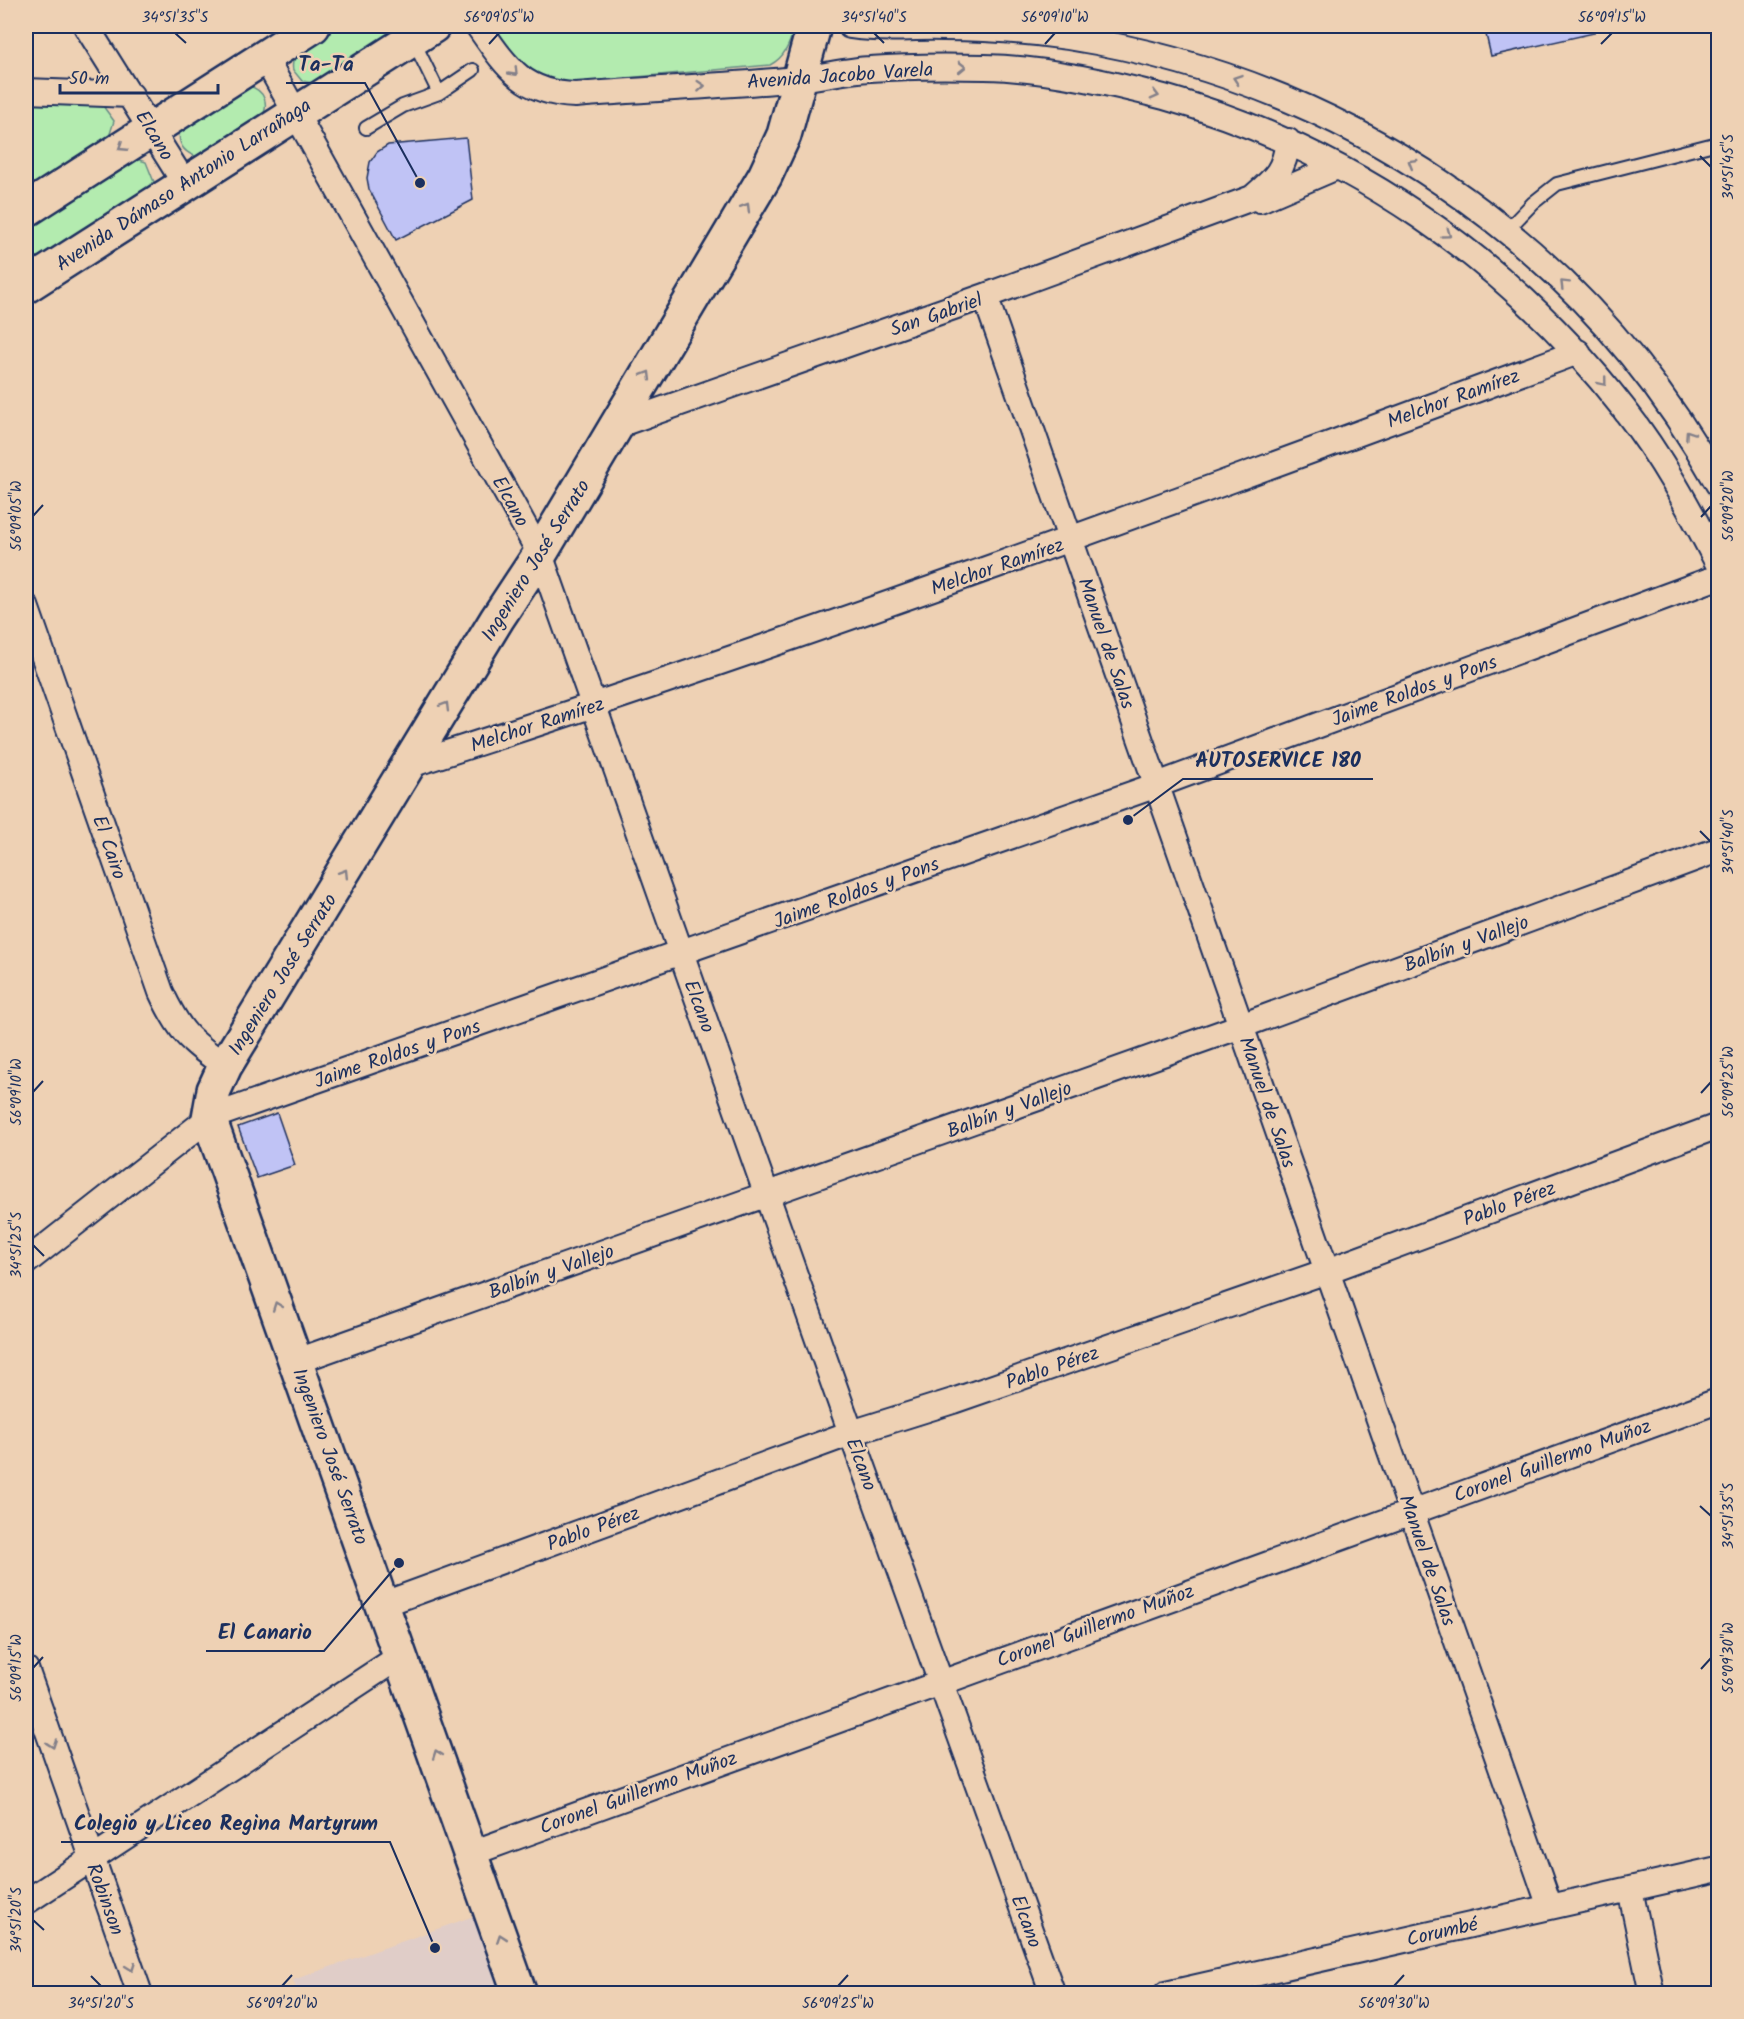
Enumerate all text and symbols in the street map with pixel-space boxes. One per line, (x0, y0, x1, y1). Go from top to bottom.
text: 34°51'35"S (142, 6, 208, 30)
text: 56°09'05"W (464, 6, 535, 30)
text: 34°51'40"S (841, 6, 907, 30)
text: 56°09'10"W (1021, 6, 1089, 30)
text: 56°09'15"W (1578, 6, 1646, 30)
callout: Ta-Ta (286, 44, 365, 83)
text: Ta-Ta (298, 49, 354, 82)
street label: Avenida Jacobo Varela (746, 55, 934, 99)
scale bar (60, 57, 218, 95)
one-way arrow (958, 61, 967, 73)
one-way arrow (506, 64, 517, 75)
text: 50 m (69, 65, 109, 94)
one-way arrow (1232, 74, 1242, 87)
one-way arrow (697, 79, 706, 92)
one-way arrow (1149, 88, 1159, 100)
street label: Avenida Dámaso Antonio Larrañaga (50, 91, 318, 281)
street label: Elcano (126, 104, 181, 168)
text: 34°51'45"S (1717, 134, 1741, 200)
one-way arrow (118, 140, 128, 152)
one-way arrow (1408, 159, 1418, 170)
one-way arrow (739, 203, 751, 213)
one-way arrow (1440, 227, 1451, 238)
one-way arrow (1561, 280, 1572, 291)
street label: San Gabriel (886, 285, 987, 347)
street label: Melchor Ramírez (1383, 361, 1525, 439)
one-way arrow (640, 371, 652, 381)
one-way arrow (1595, 375, 1606, 386)
one-way arrow (1685, 429, 1696, 440)
street label: Elcano (482, 470, 536, 534)
text: 56°09'20"W (1717, 470, 1741, 542)
street label: Ingeniero José Serrato (474, 474, 600, 649)
text: 56°09'05"W (5, 480, 29, 551)
street label: Melchor Ramírez (927, 530, 1069, 606)
street label: Manuel de Salas (1068, 574, 1143, 714)
street label: Jaime Roldos y Pons (1327, 647, 1502, 737)
street label: Melchor Ramírez (466, 689, 609, 763)
one-way arrow (438, 702, 450, 712)
callout: AUTOSERVICE 180 (1183, 740, 1373, 779)
text: AUTOSERVICE 180 (1195, 745, 1361, 778)
text: 34°51'40"S (1717, 809, 1741, 875)
street label: El Cairo (82, 811, 134, 884)
street label: Jaime Roldos y Pons (769, 849, 944, 939)
one-way arrow (336, 869, 348, 879)
street label: Ingeniero José Serrato (221, 888, 347, 1063)
street label: Balbín y Vallejo (1400, 907, 1534, 982)
street label: Elcano (674, 976, 722, 1038)
street label: Jaime Roldos y Pons (310, 1011, 486, 1098)
street label: Manuel de Salas (1229, 1033, 1304, 1173)
text: 56°09'25"W (1717, 1046, 1741, 1118)
text: 56°09'10"W (5, 1058, 29, 1126)
street label: Balbín y Vallejo (943, 1073, 1077, 1148)
street label: Pablo Pérez (1459, 1173, 1561, 1236)
text: 34°51'25"S (5, 1212, 29, 1278)
street label: Balbín y Vallejo (484, 1236, 619, 1309)
one-way arrow (271, 1301, 284, 1312)
street label: Pablo Pérez (1002, 1338, 1104, 1400)
street label: Ingeniero José Serrato (282, 1364, 376, 1550)
street label: Coronel Guillermo Muñoz (1449, 1411, 1656, 1513)
street label: Elcano (836, 1434, 884, 1496)
text: 34°51'35"S (1717, 1483, 1741, 1549)
street label: Manuel de Salas (1389, 1491, 1464, 1631)
street label: Pablo Pérez (543, 1498, 645, 1561)
street label: Coronel Guillermo Muñoz (992, 1576, 1199, 1678)
callout: El Canario (206, 1612, 324, 1651)
text: El Canario (218, 1617, 312, 1650)
text: 56°09'30"W (1717, 1622, 1741, 1694)
text: 56°09'15"W (5, 1634, 29, 1702)
one-way arrow (44, 1738, 57, 1749)
street label: Coronel Guillermo Muñoz (535, 1743, 742, 1845)
one-way arrow (431, 1749, 444, 1760)
callout: Colegio y Liceo Regina Martyrum (61, 1803, 390, 1842)
text: Colegio y Liceo Regina Martyrum (74, 1808, 378, 1841)
street label: Robinson (76, 1859, 132, 1940)
text: 34°51'20"S (5, 1887, 29, 1953)
street label: Elcano (1001, 1891, 1049, 1953)
street label: Corumbé (1404, 1909, 1483, 1957)
one-way arrow (496, 1933, 509, 1944)
one-way arrow (123, 1961, 136, 1972)
text: 34°51'20"S (68, 1992, 134, 2016)
text: 56°09'20"W (246, 1992, 318, 2016)
text: 56°09'25"W (802, 1992, 874, 2016)
text: 56°09'30"W (1358, 1992, 1430, 2016)

